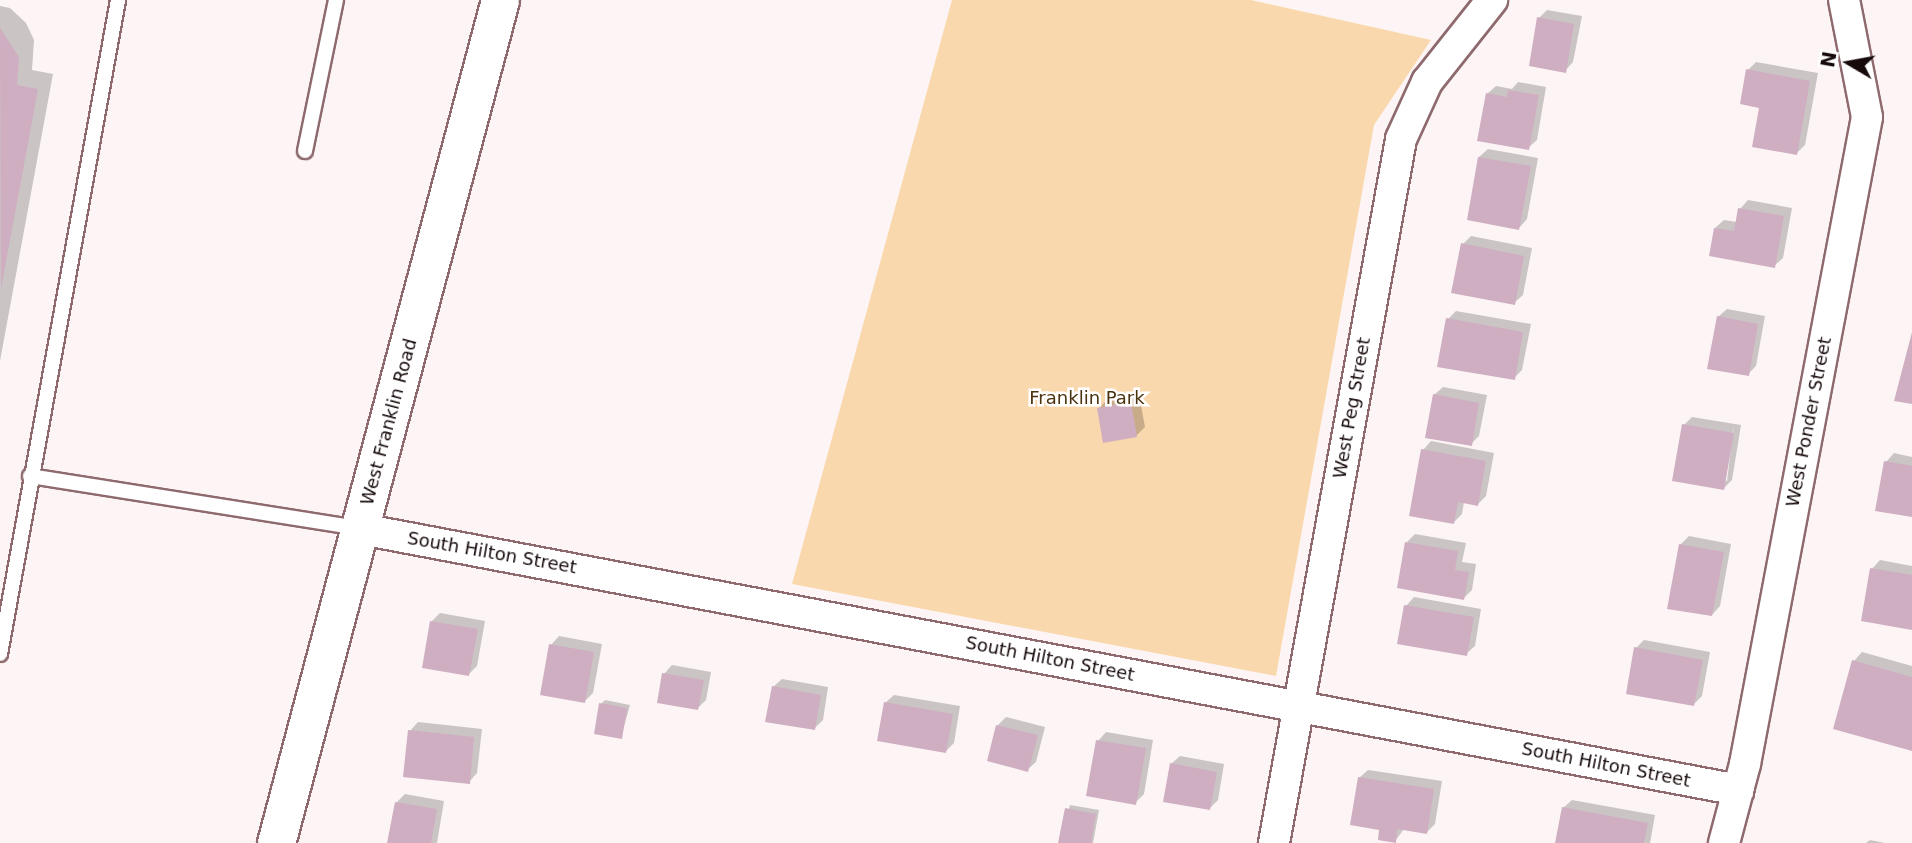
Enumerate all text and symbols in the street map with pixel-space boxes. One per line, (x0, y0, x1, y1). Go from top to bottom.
north arrow (1814, 28, 1884, 98)
text: N (1816, 50, 1841, 69)
street label: West Ponder Street (1782, 335, 1836, 509)
street label: West Franklin Road (356, 336, 422, 508)
street label: West Peg Street (1329, 336, 1375, 480)
park label: Franklin Park (1029, 387, 1145, 409)
street label: South Hilton Street (406, 527, 578, 579)
street label: South Hilton Street (964, 632, 1136, 686)
street label: South Hilton Street (1520, 738, 1692, 792)

